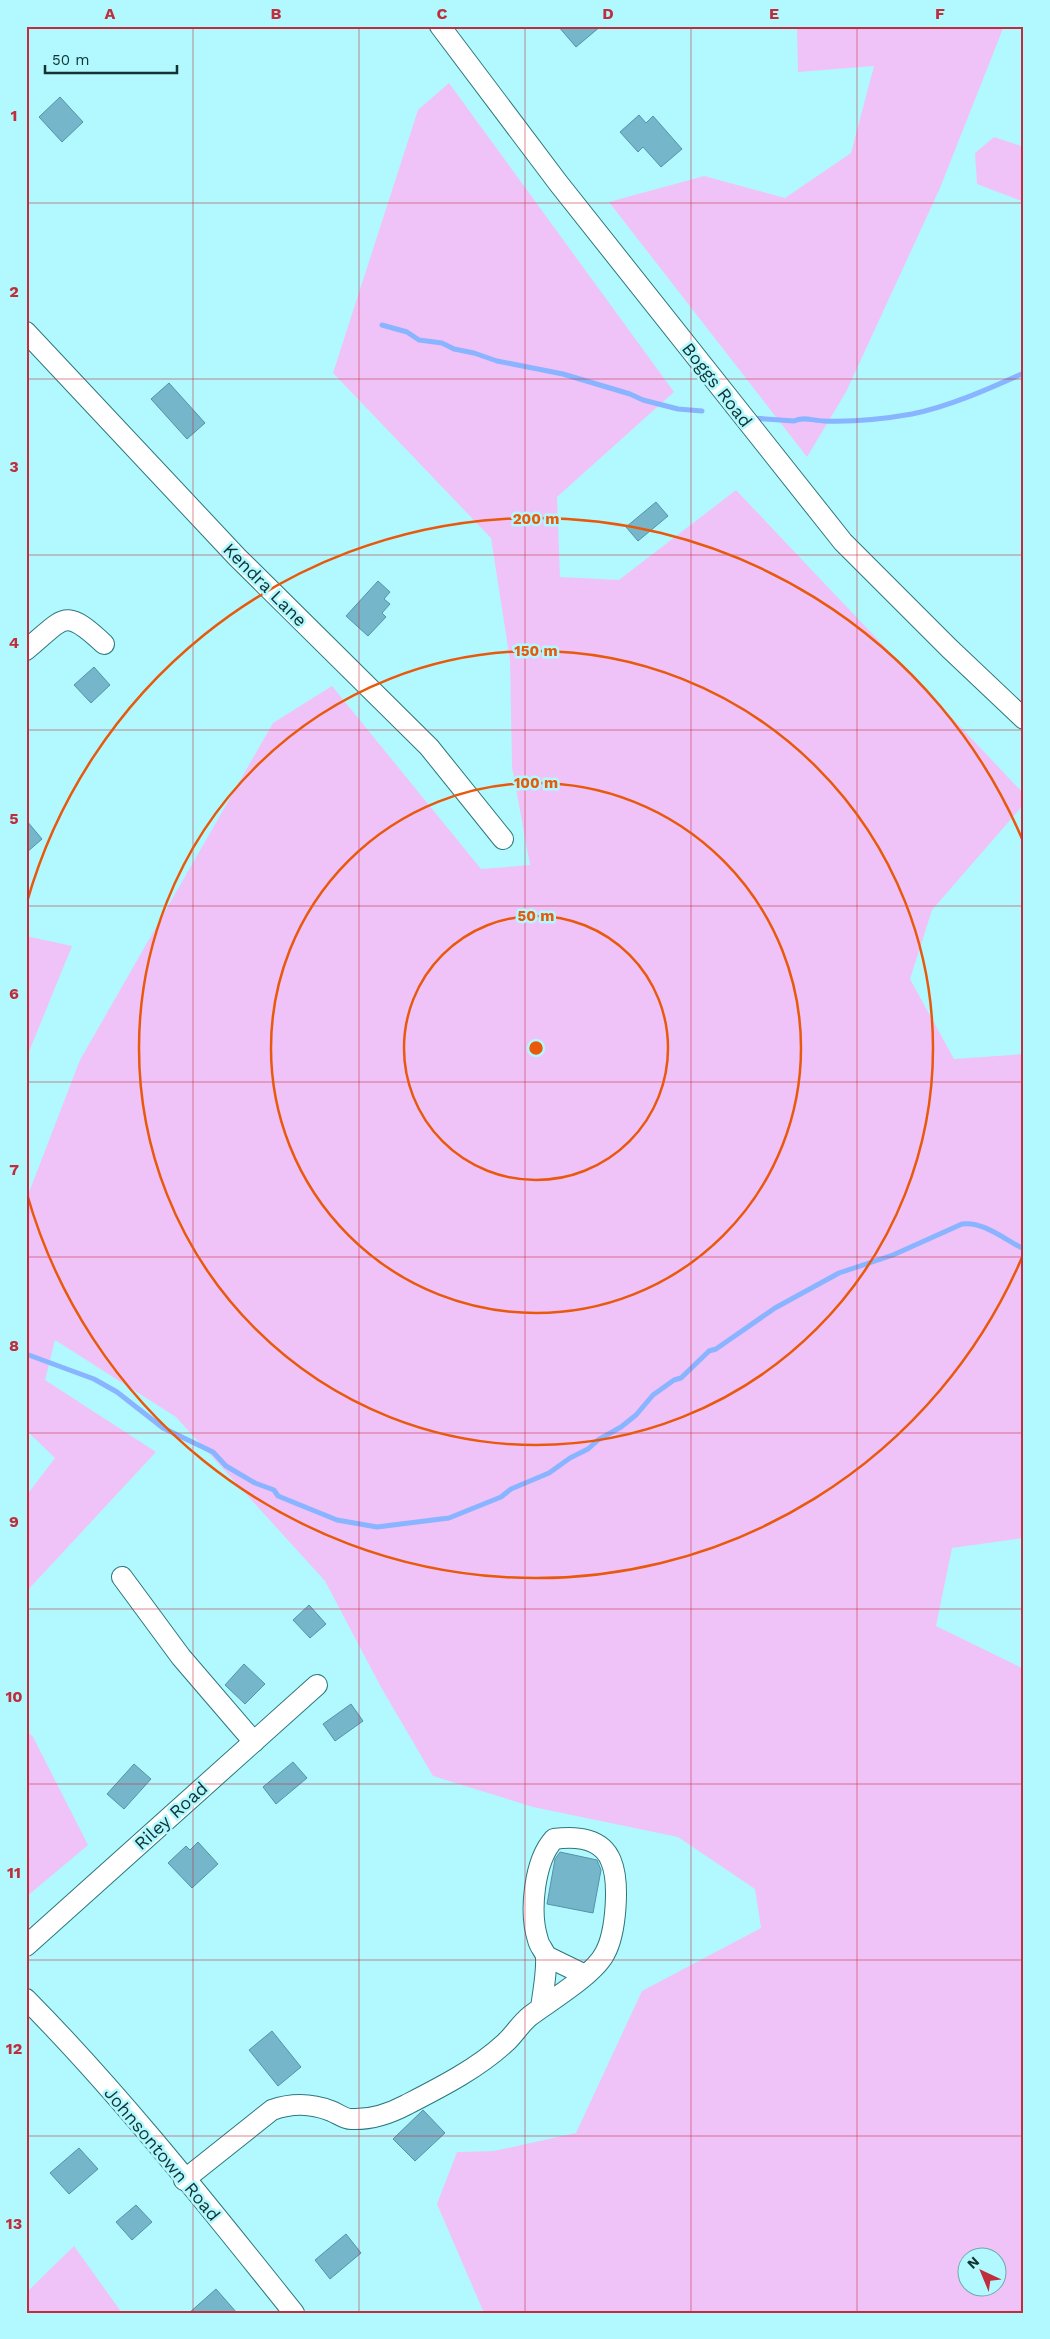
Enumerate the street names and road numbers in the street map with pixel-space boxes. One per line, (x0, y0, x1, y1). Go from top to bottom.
street label: Boggs Road (678, 338, 757, 431)
street label: Kendra Lane (219, 539, 311, 631)
street label: Riley Road (130, 1777, 212, 1854)
street label: Johnsontown Road (100, 2082, 225, 2225)

